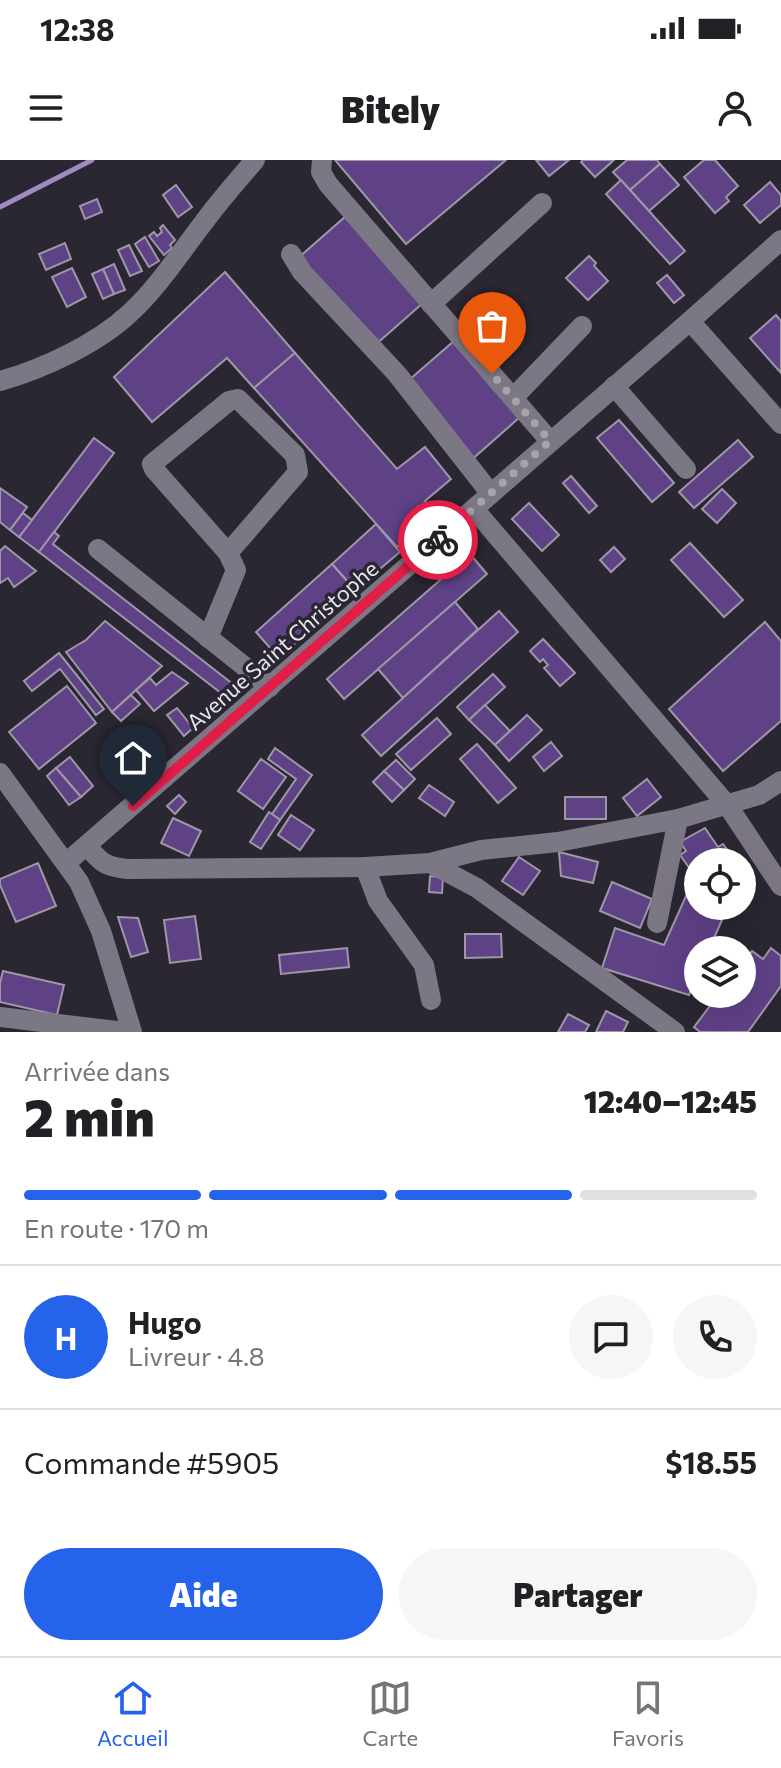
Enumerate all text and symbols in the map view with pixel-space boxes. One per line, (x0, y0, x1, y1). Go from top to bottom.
text: 12:38 (40, 10, 115, 47)
icon: menu (24, 86, 68, 130)
text: Bitely (341, 86, 440, 130)
icon: person (713, 86, 757, 130)
pin (458, 292, 526, 374)
icon: bag (470, 304, 514, 348)
courier (398, 500, 478, 580)
icon: bike (416, 518, 460, 562)
street label: Avenue Saint Christophe (181, 555, 383, 735)
pin (99, 724, 167, 806)
icon: home (111, 736, 155, 780)
map controls (684, 848, 756, 1008)
button: locate (684, 848, 756, 920)
button: layers (684, 936, 756, 1008)
text: Arrivée dans (24, 1055, 170, 1086)
text: 12:40–12:45 (584, 1082, 757, 1119)
text: 2 min (24, 1084, 155, 1148)
text: En route · 170 m (24, 1212, 209, 1243)
button: chat (569, 1295, 653, 1379)
button: phone (673, 1295, 757, 1379)
text: Hugo (128, 1303, 202, 1340)
text: H (55, 1319, 77, 1356)
text: Livreur · 4.8 (128, 1340, 264, 1371)
text: Commande #5905 (24, 1443, 279, 1480)
text: $18.55 (665, 1443, 757, 1480)
button: Aide (24, 1548, 383, 1640)
button: Partager (399, 1548, 757, 1640)
tab: Accueil (97, 1676, 169, 1751)
tab: Carte (362, 1676, 418, 1751)
tab: Favoris (612, 1676, 684, 1751)

